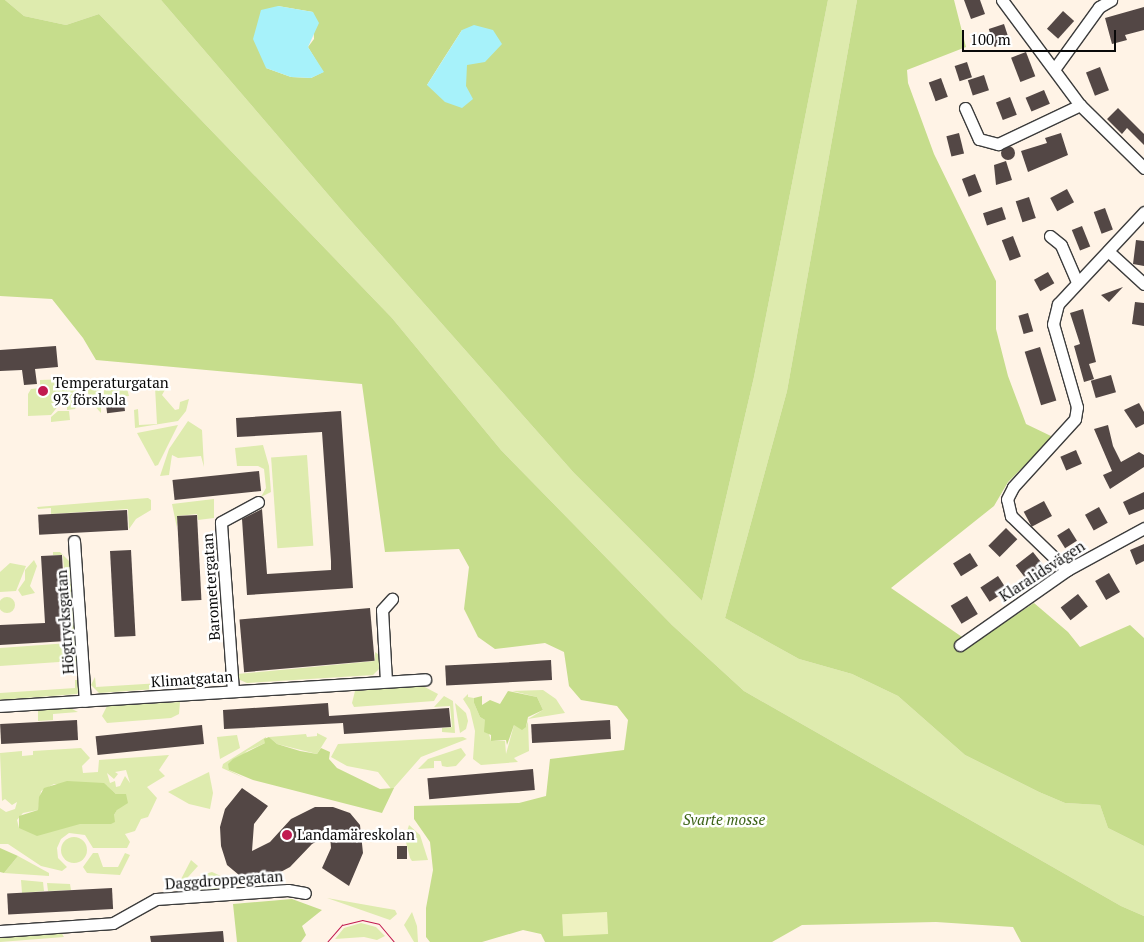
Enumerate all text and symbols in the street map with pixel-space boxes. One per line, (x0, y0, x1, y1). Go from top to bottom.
scale bar (964, 20, 1118, 52)
text: 100 m (970, 29, 1011, 49)
place label: Temperaturgatan 93 förskola (53, 373, 169, 408)
marker: Temperaturgatan 93 förskola (37, 385, 49, 397)
street label: Barometergatan (198, 533, 224, 641)
street label: Klaralidsvägen (996, 537, 1088, 605)
street label: Högtrycksgatan (52, 569, 78, 675)
street label: Klimatgatan (150, 667, 234, 691)
park label: Svarte mosse (683, 811, 765, 829)
place label: Landamäreskolan (297, 826, 415, 844)
marker: Landamäreskolan (281, 829, 293, 841)
street label: Daggdroppegatan (164, 867, 284, 893)

